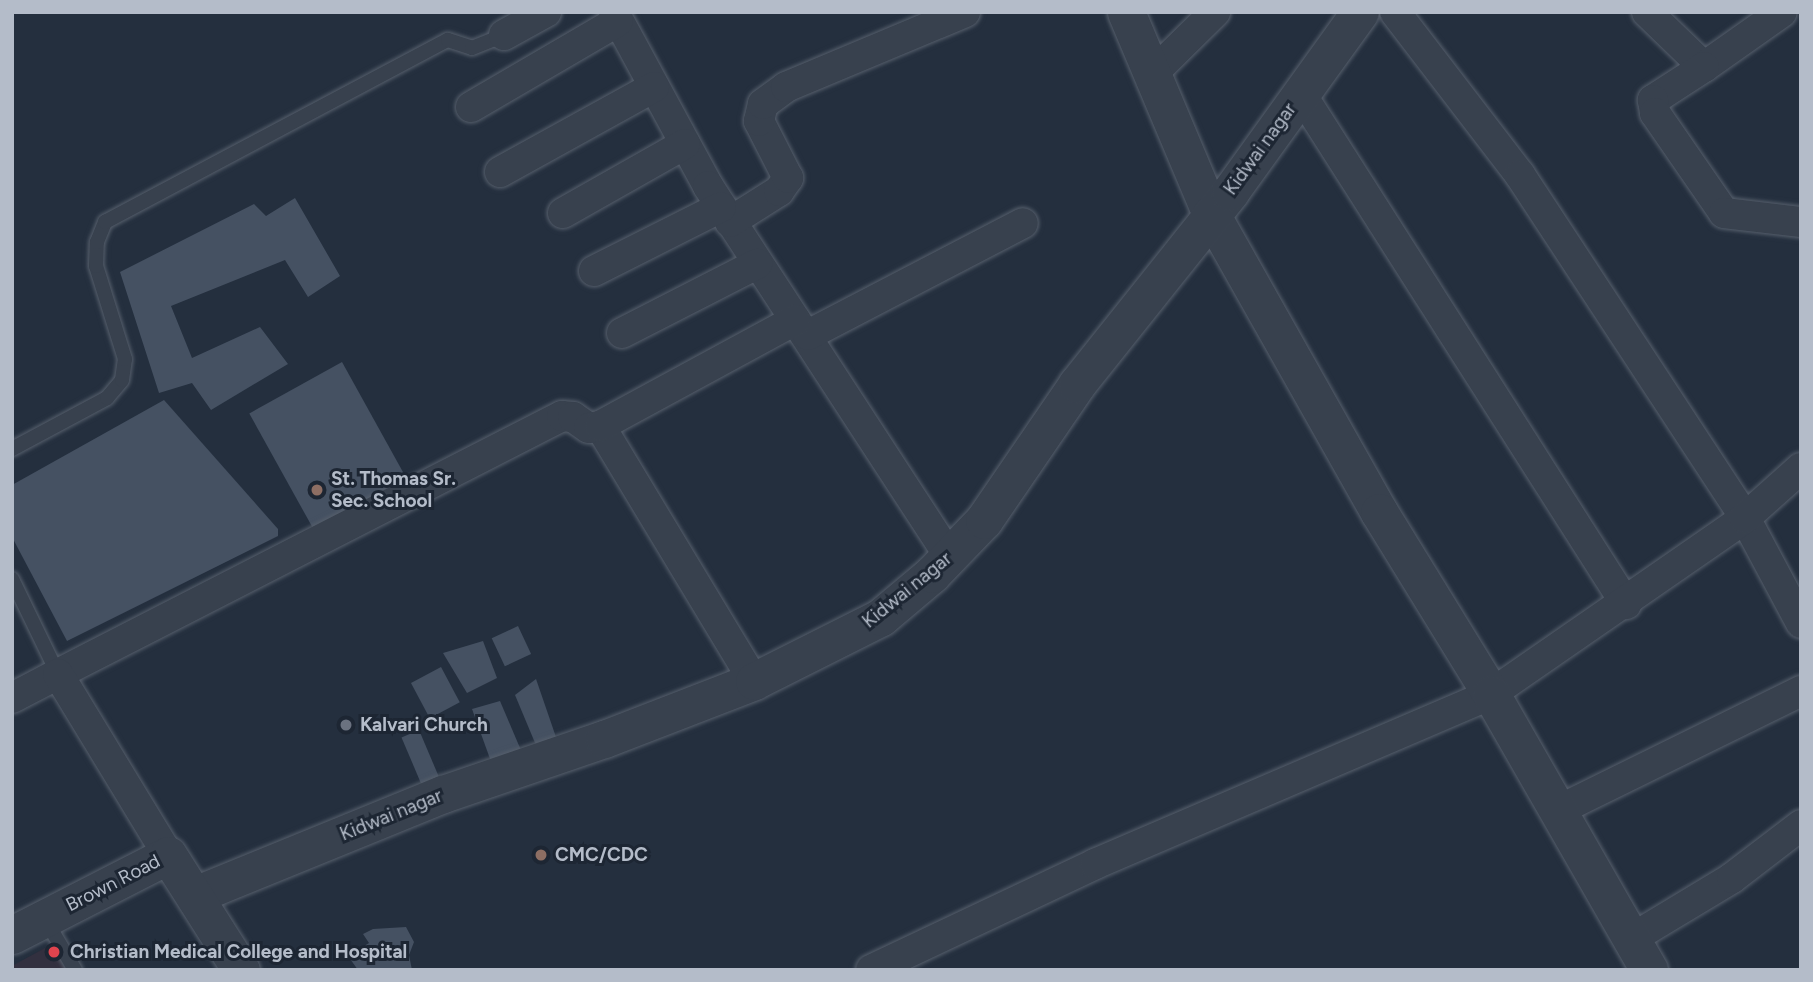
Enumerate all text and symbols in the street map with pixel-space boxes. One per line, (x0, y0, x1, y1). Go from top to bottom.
street label: Kidwai nagar (1219, 99, 1301, 199)
place label: St. Thomas Sr. Sec. School (331, 468, 456, 512)
marker: St. Thomas Sr. Sec. School (309, 482, 325, 498)
street label: Kidwai nagar (858, 547, 956, 633)
place label: Kalvari Church (360, 714, 488, 736)
marker: Kalvari Church (338, 717, 354, 733)
street label: Kidwai nagar (337, 784, 445, 846)
place label: CMC/CDC (555, 844, 648, 866)
marker: CMC/CDC (533, 847, 549, 863)
street label: Brown Road (62, 850, 164, 916)
place label: Christian Medical College and Hospital (70, 941, 407, 963)
marker: Christian Medical College and Hospital (44, 942, 64, 962)

